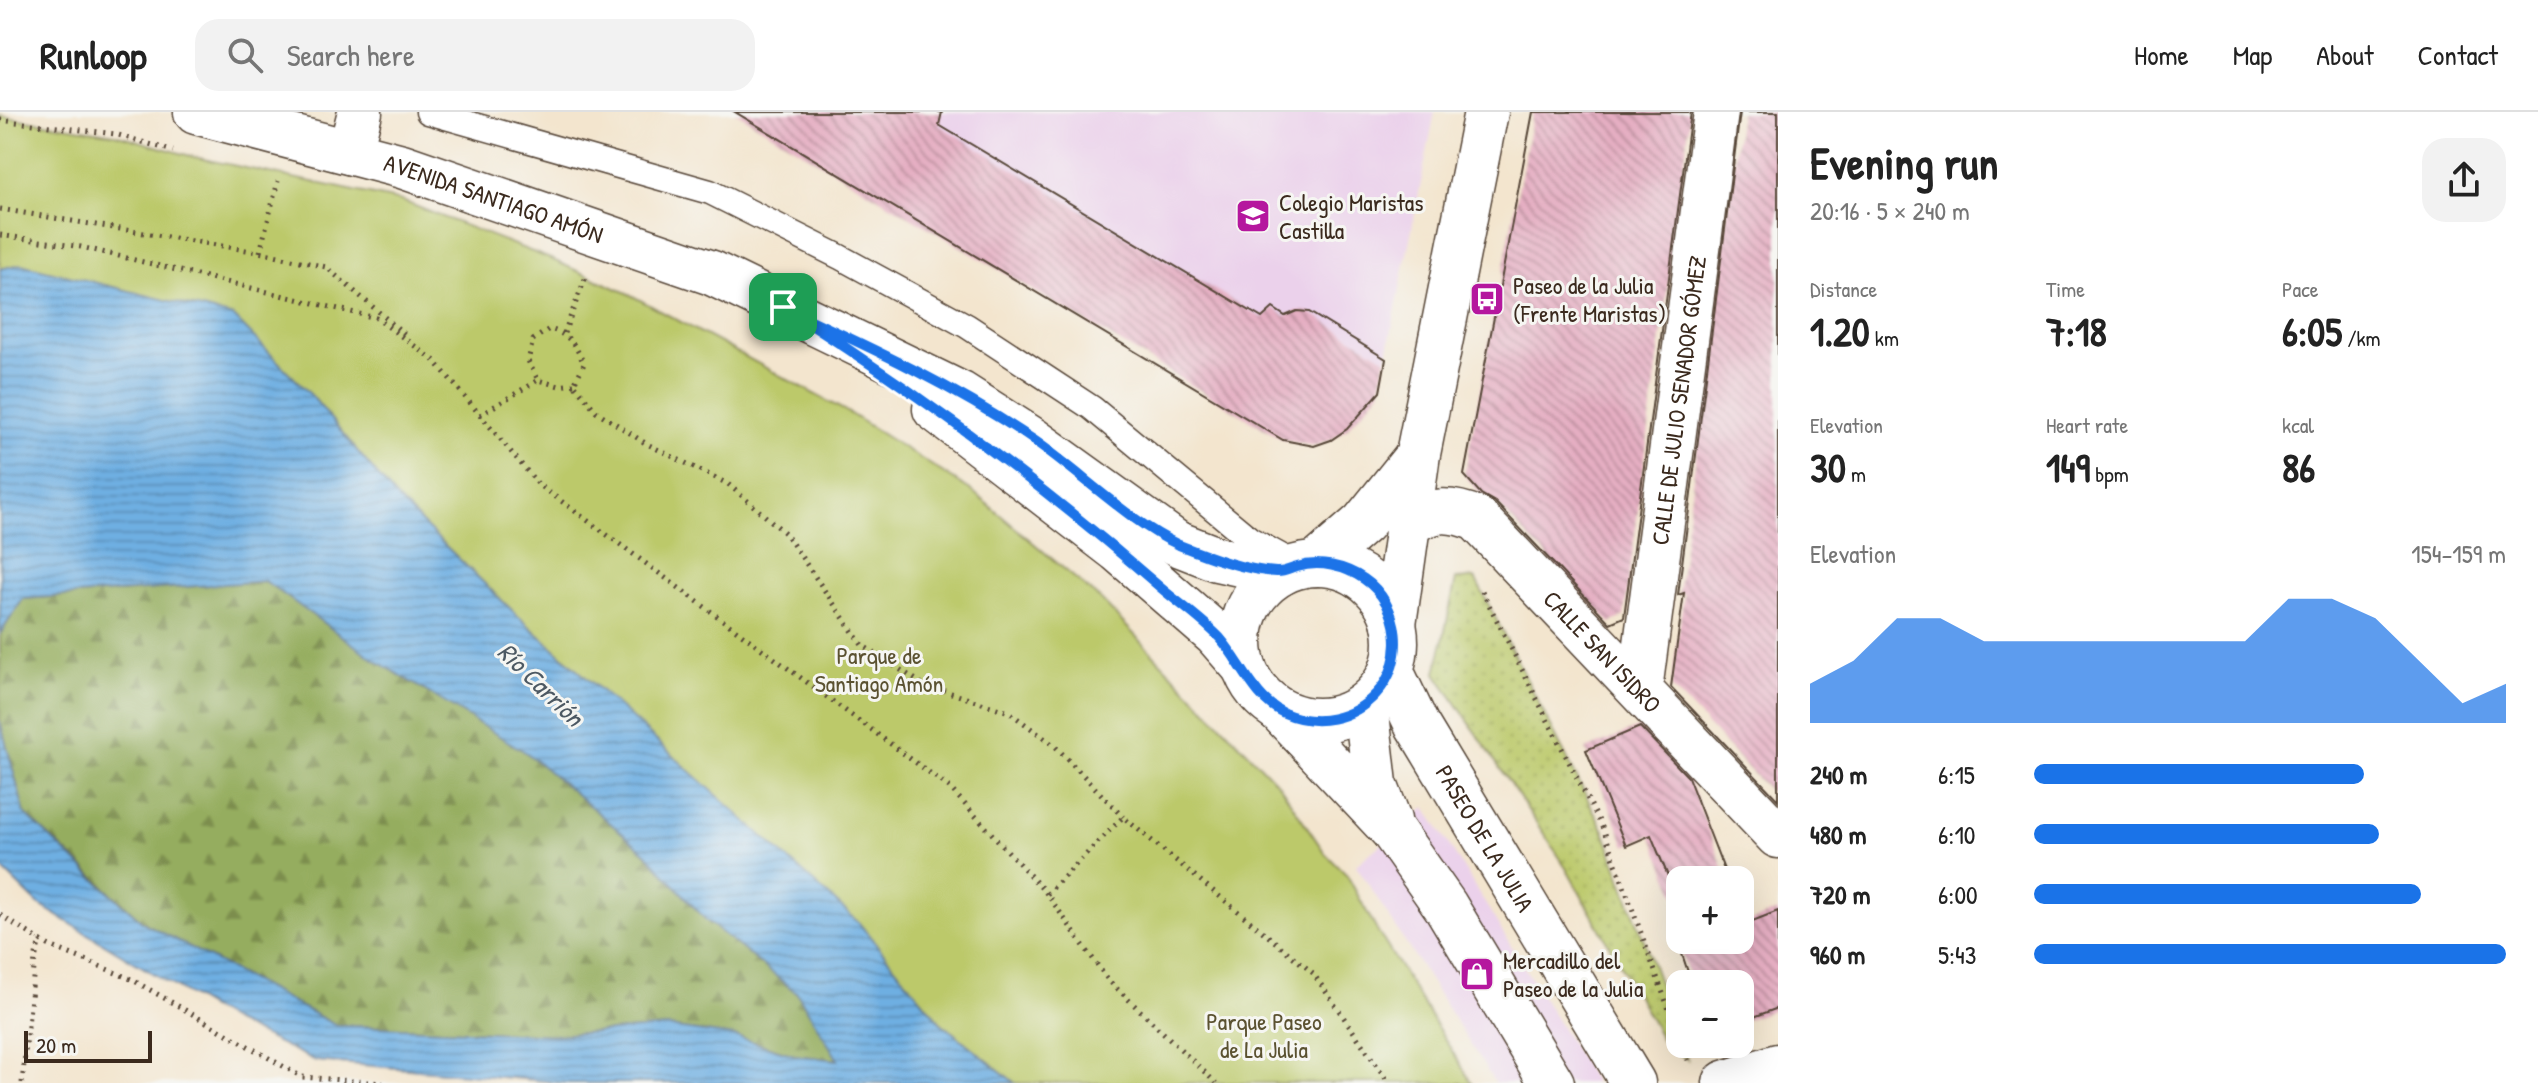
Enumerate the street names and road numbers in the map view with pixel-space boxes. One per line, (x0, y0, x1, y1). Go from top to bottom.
street label: AVENIDA SANTIAGO AMÓN (381, 146, 607, 250)
street label: CALLE DE JULIO SENADOR GÓMEZ (1643, 254, 1713, 547)
street label: CALLE SAN ISIDRO (1537, 583, 1669, 720)
street label: PASEO DE LA JULIA (1429, 759, 1542, 918)

